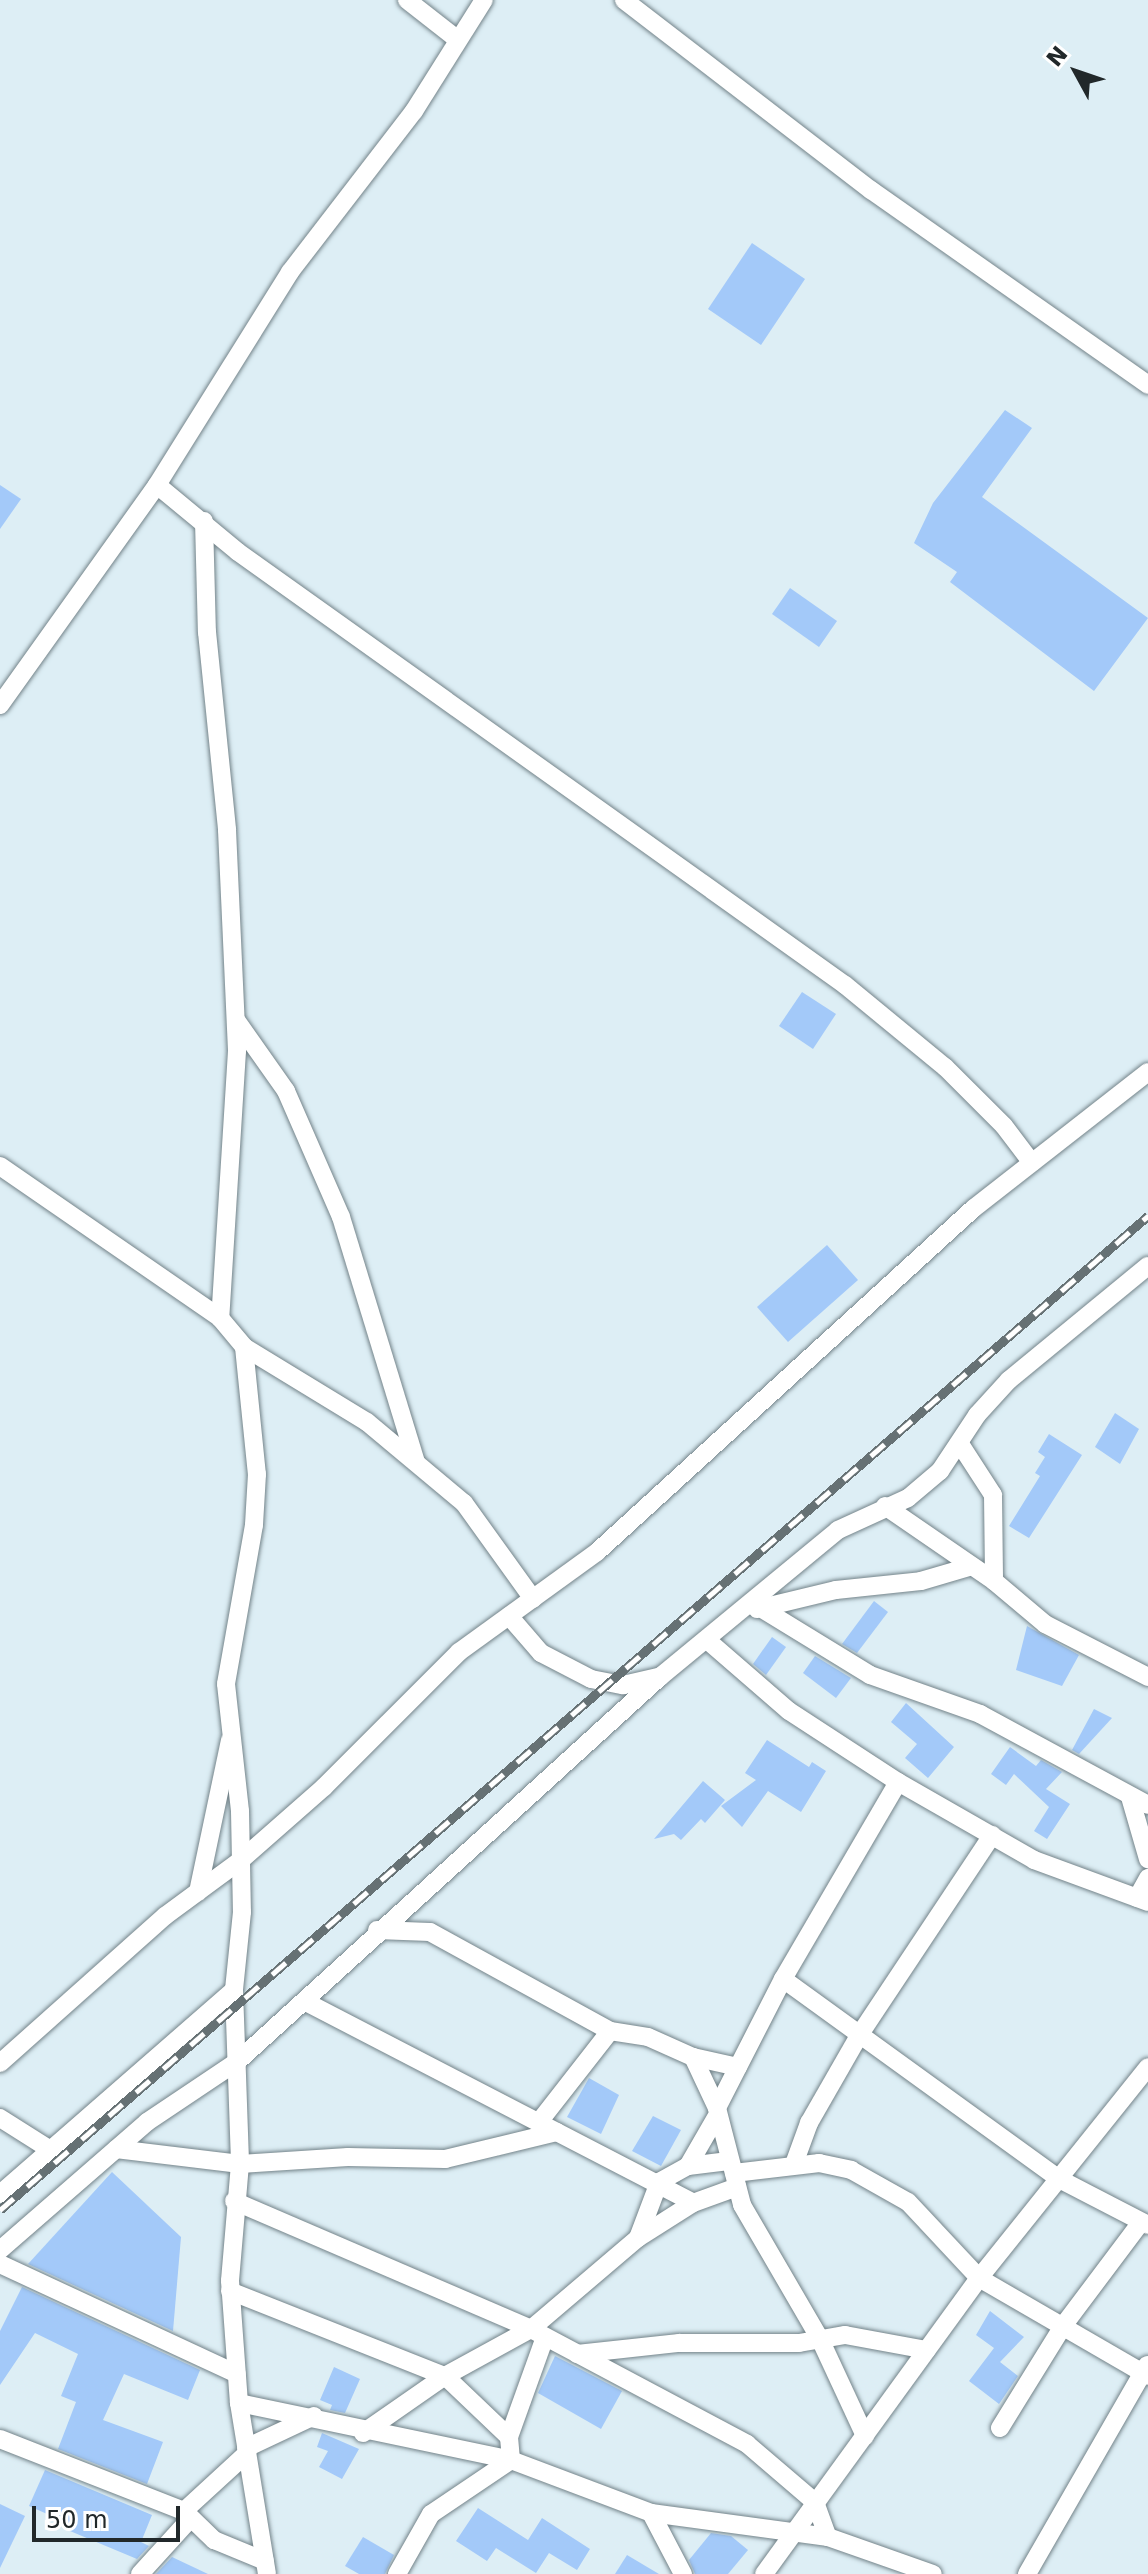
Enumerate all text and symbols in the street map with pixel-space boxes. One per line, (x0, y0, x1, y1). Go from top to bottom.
north arrow (1036, 32, 1116, 112)
text: N (1042, 41, 1073, 71)
scale bar (36, 2490, 184, 2540)
text: 50 m (46, 2506, 108, 2534)

